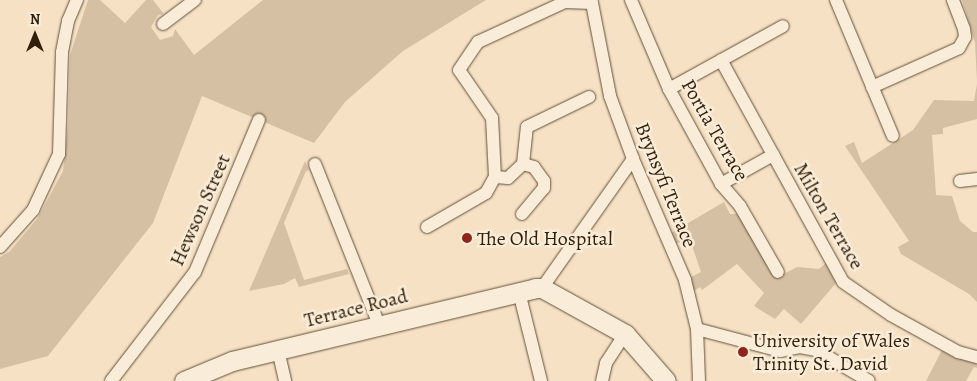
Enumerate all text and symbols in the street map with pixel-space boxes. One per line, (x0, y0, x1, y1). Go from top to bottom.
north arrow (10, 10, 60, 60)
text: N (30, 10, 40, 29)
street label: Portia Terrace (676, 75, 754, 185)
street label: Brynsyfi Terrace (630, 119, 702, 251)
street label: Hewson Street (165, 150, 235, 270)
street label: Milton Terrace (789, 158, 869, 274)
place label: The Old Hospital (477, 226, 613, 250)
marker: The Old Hospital (461, 232, 473, 244)
street label: Terrace Road (302, 284, 410, 332)
place label: University of Wales Trinity St. David (753, 329, 910, 376)
marker: University of Wales Trinity St. David (737, 346, 749, 358)

